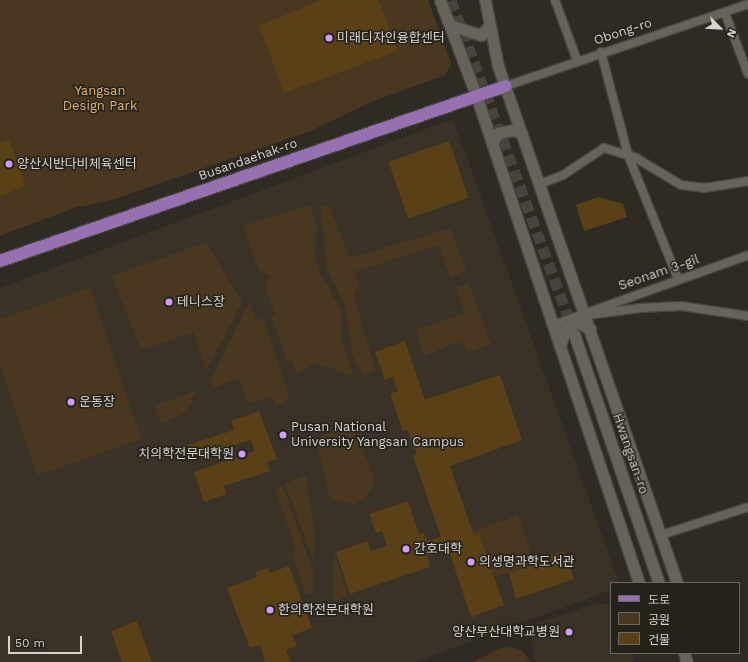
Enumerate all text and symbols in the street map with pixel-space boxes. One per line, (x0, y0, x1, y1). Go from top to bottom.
north arrow (700, 8, 740, 48)
street label: Obong-ro (592, 15, 654, 49)
text: N (724, 27, 739, 39)
place label: 미래디자인융합센터 (337, 30, 445, 46)
marker: 미래디자인융합센터 (324, 33, 334, 43)
park label: Yangsan Design Park (63, 84, 137, 115)
street label: Busandaehak-ro (197, 136, 299, 184)
place label: 양산시반다비체육센터 (17, 156, 137, 172)
marker: 양산시반다비체육센터 (4, 159, 14, 169)
street label: Seonam 3-gil (617, 252, 701, 294)
place label: 테니스장 (177, 294, 225, 310)
marker: 테니스장 (164, 297, 174, 307)
place label: 운동장 (79, 394, 115, 410)
marker: 운동장 (66, 397, 76, 407)
street label: Hwangsan-ro (609, 412, 651, 496)
place label: Pusan National University Yangsan Campus (291, 420, 465, 451)
marker: Pusan National University Yangsan Campus (278, 430, 288, 440)
place label: 치의학전문대학원 (138, 446, 234, 462)
marker: 치의학전문대학원 (237, 449, 247, 459)
place label: 간호대학 (414, 541, 462, 557)
marker: 간호대학 (401, 544, 411, 554)
place label: 의생명과학도서관 (479, 554, 575, 570)
marker: 의생명과학도서관 (466, 557, 476, 567)
legend (610, 582, 740, 654)
text: 도로 (648, 593, 670, 607)
place label: 한의학전문대학원 (278, 602, 374, 618)
marker: 한의학전문대학원 (265, 605, 275, 615)
text: 공원 (648, 613, 670, 627)
place label: 양산부산대학교병원 (452, 624, 560, 640)
marker: 양산부산대학교병원 (563, 626, 575, 638)
scale bar (10, 628, 84, 654)
text: 건물 (648, 633, 670, 647)
text: 50 m (15, 636, 45, 650)

